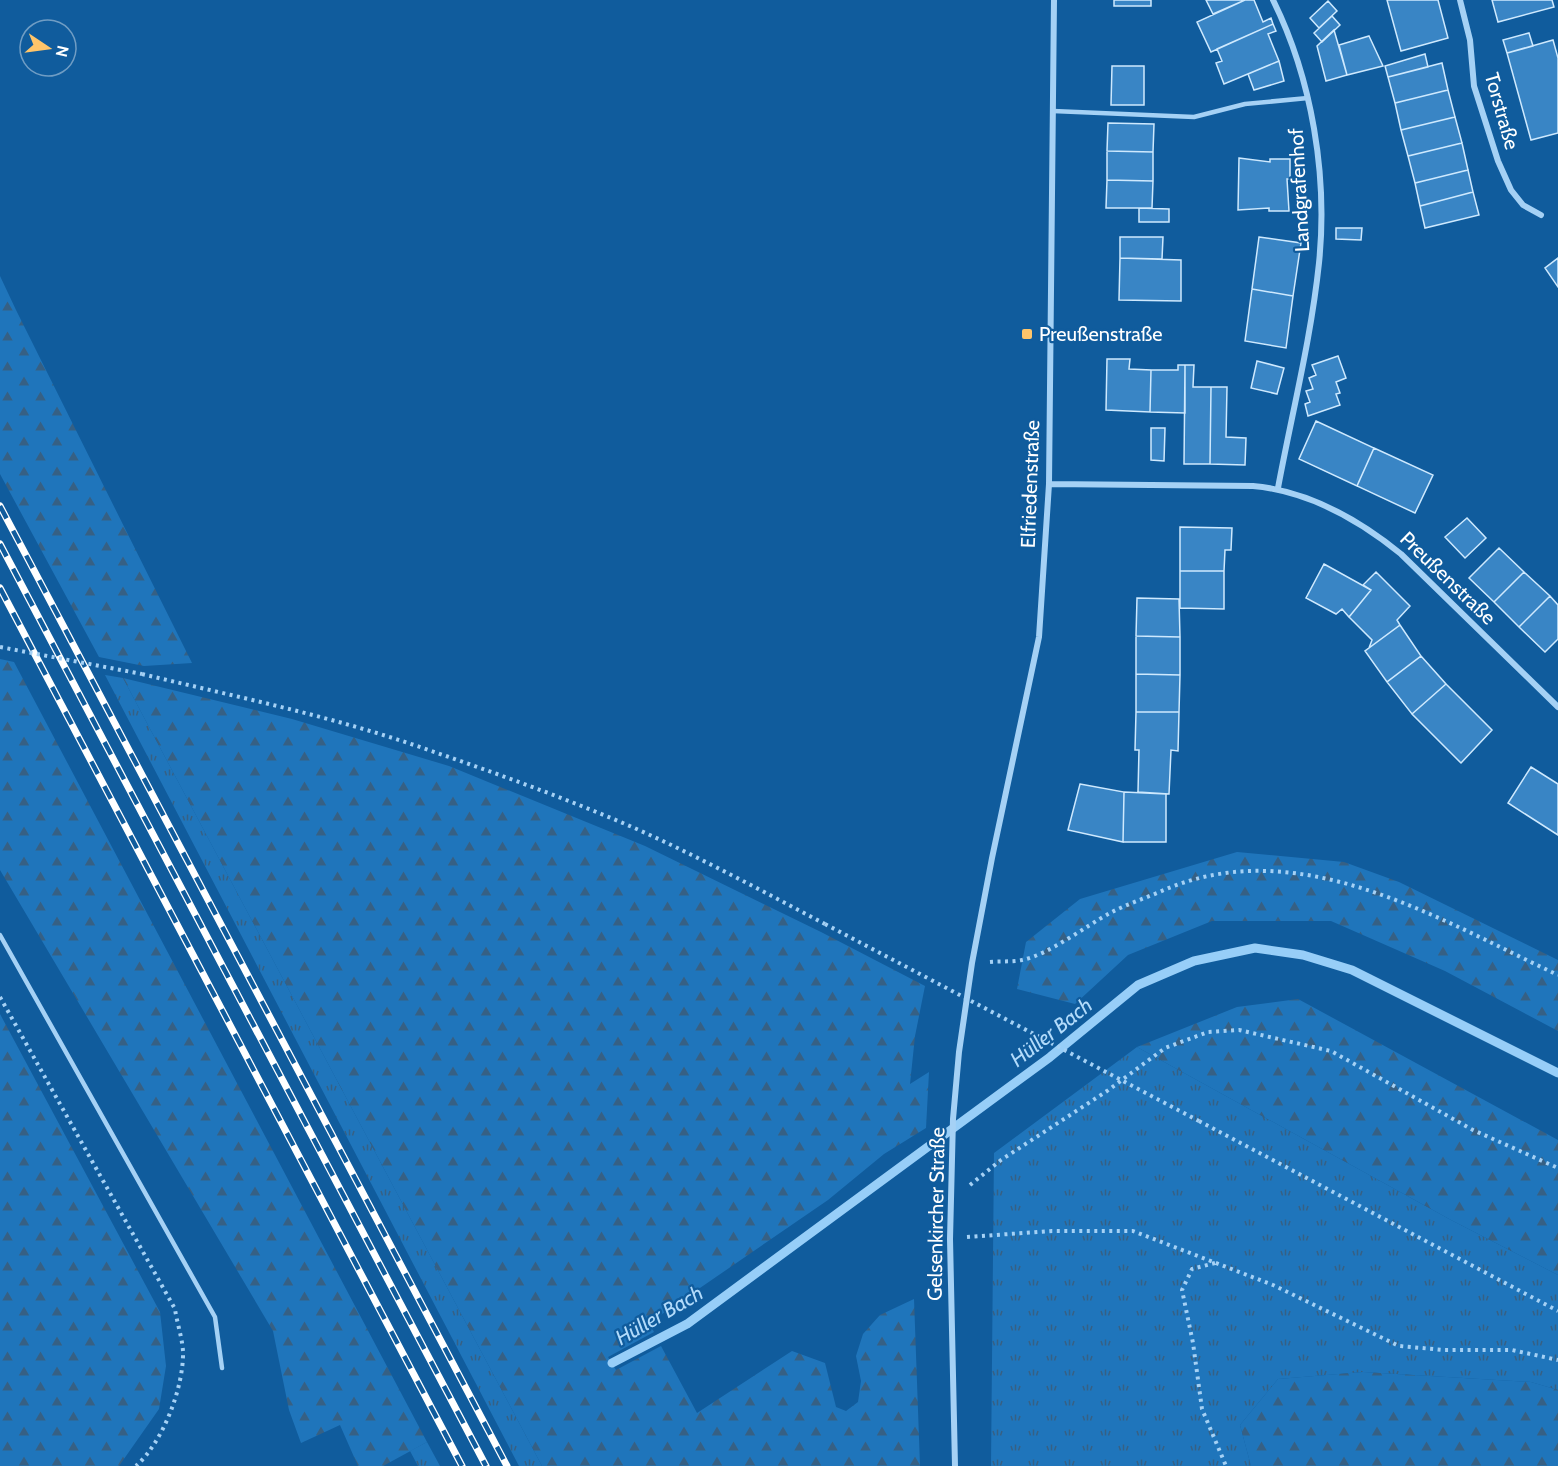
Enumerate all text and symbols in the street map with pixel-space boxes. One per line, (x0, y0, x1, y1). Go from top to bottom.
north arrow (18, 18, 78, 78)
text: N (52, 44, 73, 59)
street label: Torstraße (1480, 70, 1524, 152)
street label: Landgrafenhof (1284, 127, 1314, 252)
place label: Preußenstraße (1039, 322, 1163, 346)
marker: Preußenstraße (1020, 327, 1034, 341)
street label: Elfriedenstraße (1016, 420, 1044, 548)
street label: Preußenstraße (1395, 526, 1501, 630)
water label: Hüller Bach (1005, 992, 1097, 1072)
street label: Gelsenkircher Straße (922, 1127, 950, 1301)
water label: Hüller Bach (611, 1280, 707, 1350)

